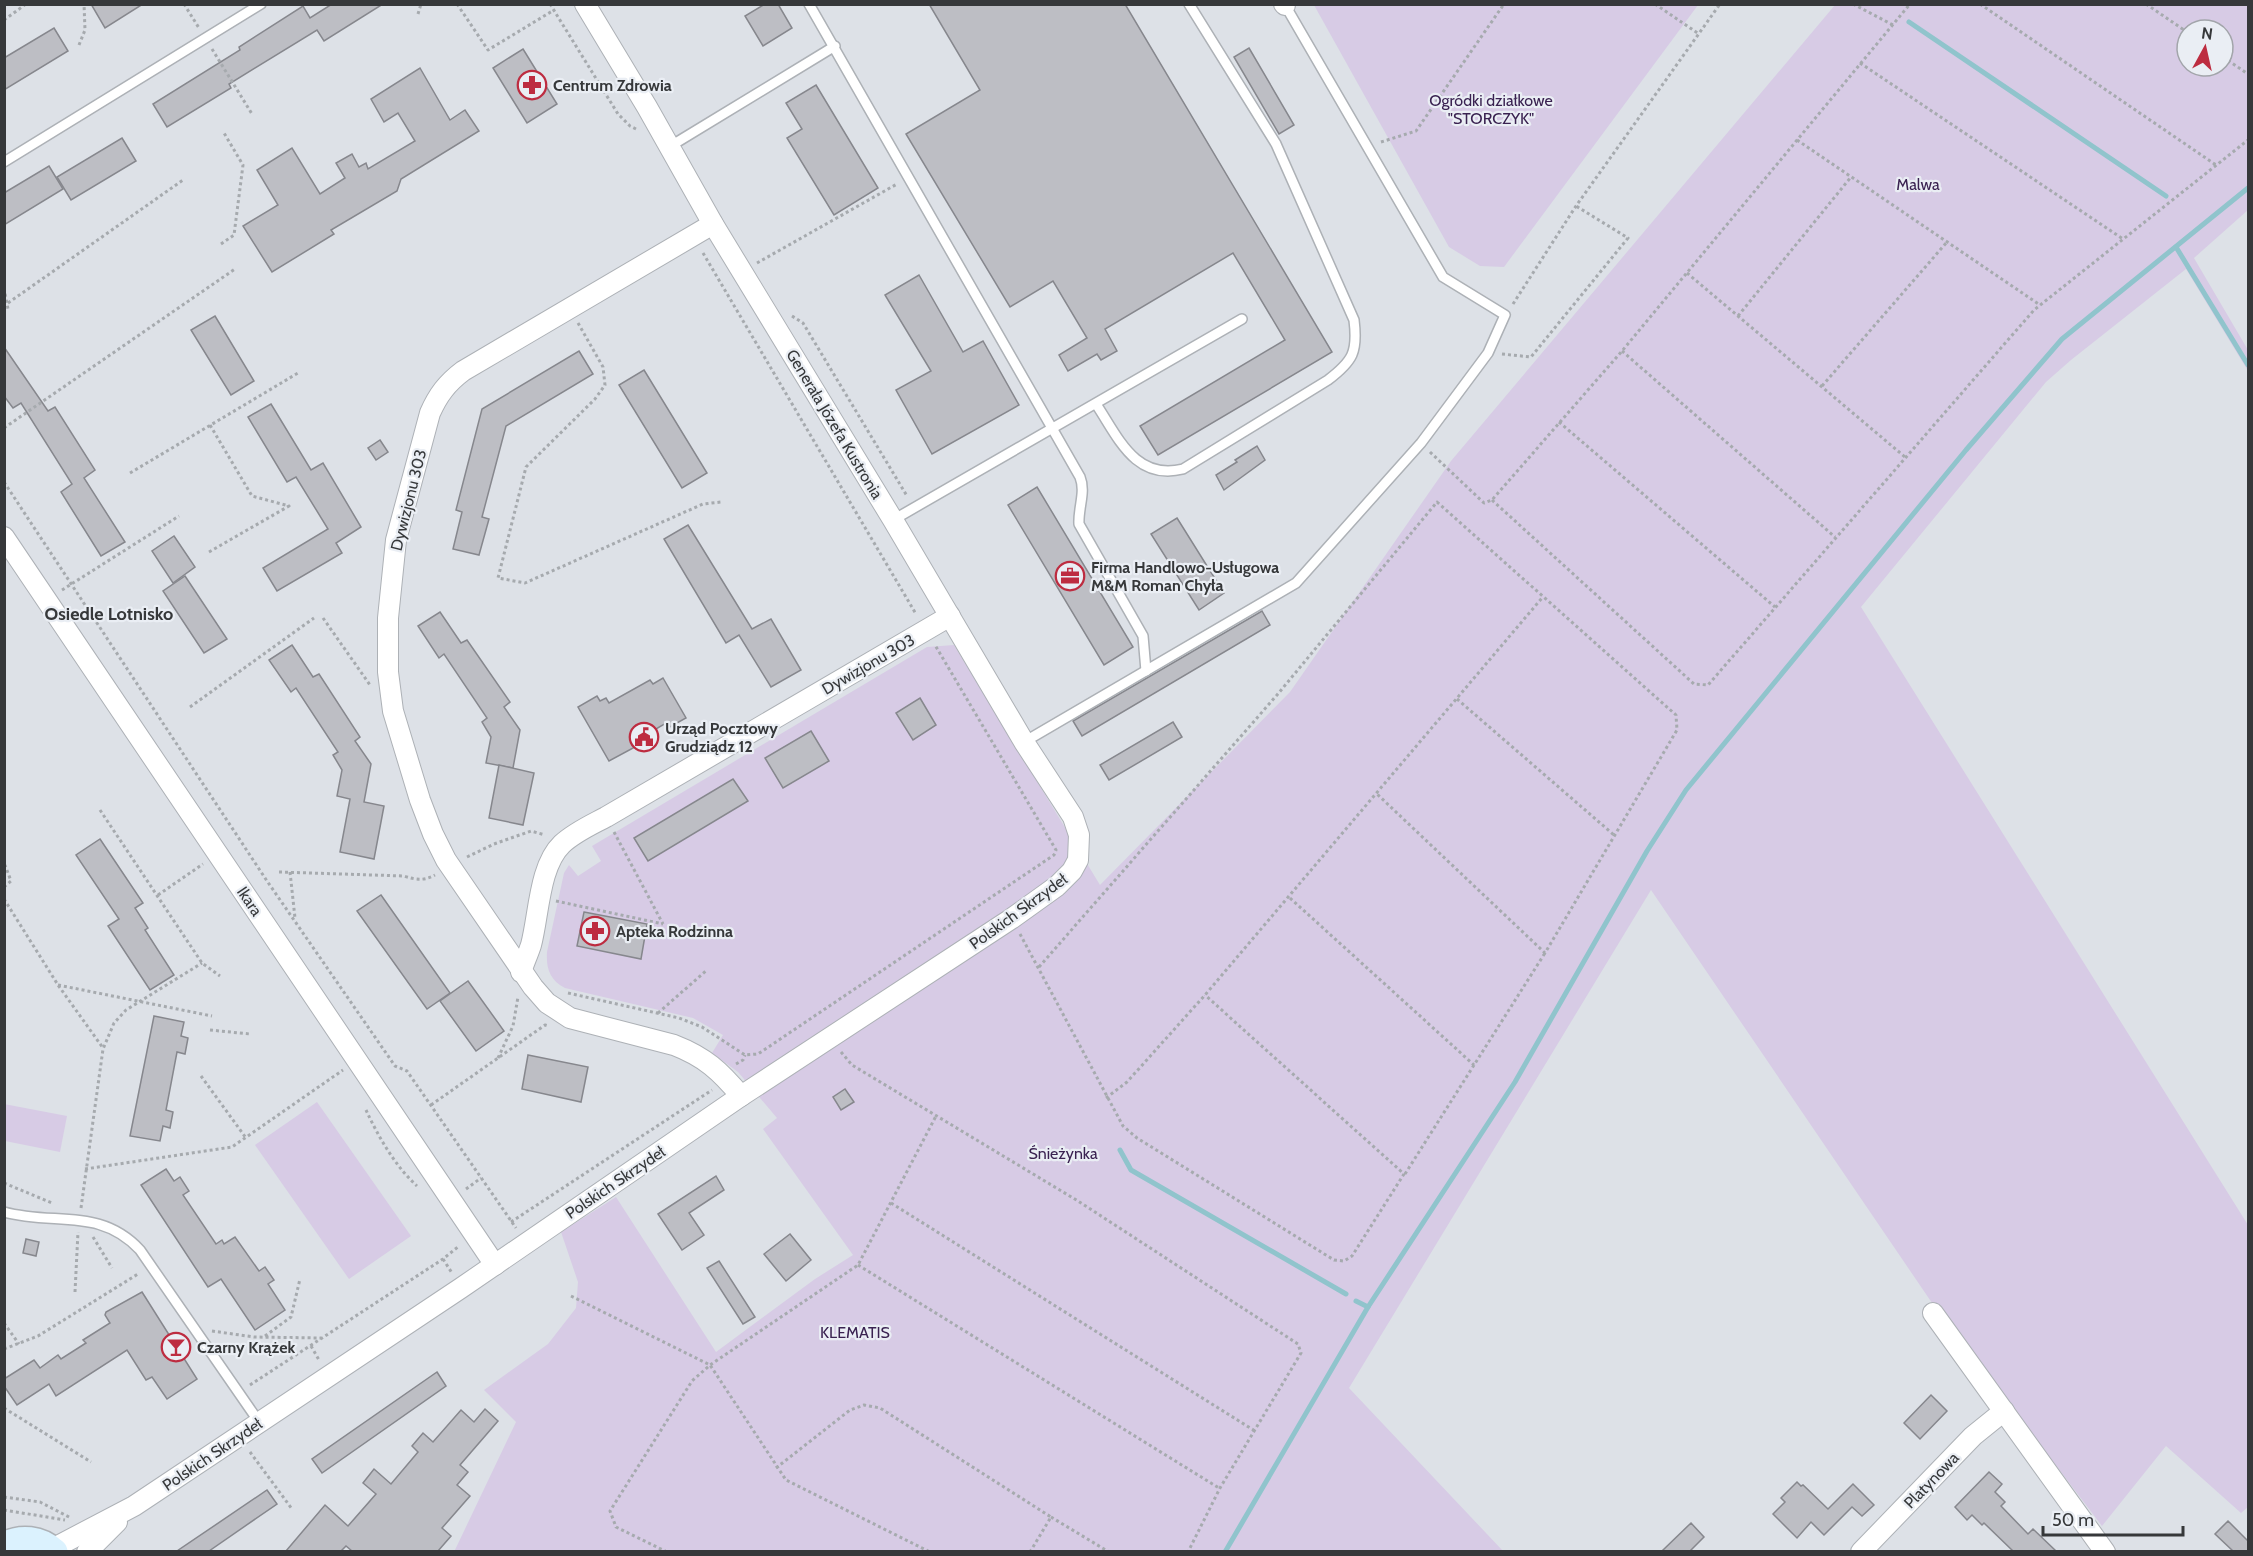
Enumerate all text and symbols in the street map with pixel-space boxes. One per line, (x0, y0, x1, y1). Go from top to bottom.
north arrow (2175, 18, 2235, 78)
text: N (2200, 23, 2214, 44)
pharmacy icon: Centrum Zdrowia (516, 69, 548, 101)
place label: Centrum Zdrowia (553, 76, 672, 95)
park label: Ogródki działkowe "STORCZYK" (1429, 91, 1553, 128)
park label: Malwa (1896, 175, 1940, 194)
street label: Generała Józefa Kustronia (782, 346, 887, 503)
street label: Dywizjonu 303 (387, 447, 430, 553)
place label: Firma Handlowo-Usługowa M&M Roman Chyła (1091, 558, 1279, 595)
office icon: Firma Handlowo-Usługowa M&M Roman Chyła (1054, 560, 1086, 592)
district label: Osiedle Lotnisko (45, 603, 173, 625)
street label: Dywizjonu 303 (819, 630, 918, 699)
place label: Urząd Pocztowy Grudziądz 12 (665, 719, 778, 756)
public building icon: Urząd Pocztowy Grudziądz 12 (628, 721, 660, 753)
street label: Polskich Skrzydeł (966, 869, 1071, 953)
street label: Ikara (233, 883, 266, 920)
pharmacy icon: Apteka Rodzinna (579, 915, 611, 947)
place label: Apteka Rodzinna (616, 922, 733, 941)
street label: Polskich Skrzydeł (562, 1142, 669, 1223)
park label: Śnieżynka (1028, 1144, 1098, 1163)
park label: KLEMATIS (820, 1323, 890, 1342)
bar icon: Czarny Krążek (160, 1331, 192, 1363)
place label: Czarny Krążek (197, 1338, 295, 1357)
street label: Polskich Skrzydeł (159, 1414, 266, 1495)
street label: Platynowa (1900, 1448, 1963, 1512)
scale bar (2043, 1499, 2182, 1537)
text: 50 m (2052, 1509, 2094, 1531)

